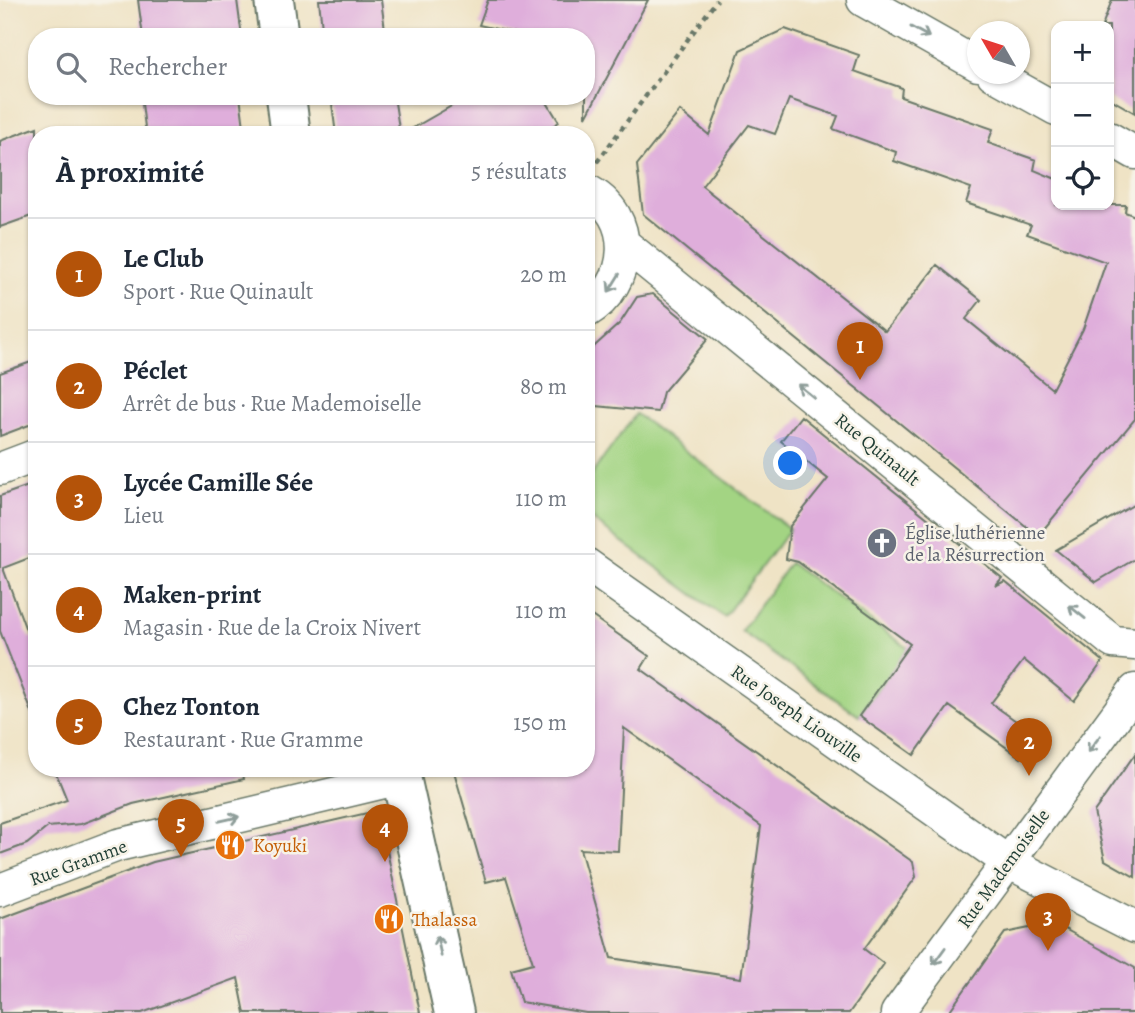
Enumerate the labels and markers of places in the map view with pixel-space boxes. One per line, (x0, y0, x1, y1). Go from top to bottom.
pin: 1 (837, 322, 883, 380)
place label: Église luthérienne de la Résurrection (905, 520, 1045, 568)
church icon: Église luthérienne de la Résurrection (865, 526, 899, 560)
pin: 2 (1006, 718, 1052, 776)
pin: 5 (158, 799, 204, 857)
pin: 4 (362, 804, 408, 862)
restaurant icon: Koyuki (213, 828, 247, 862)
place label: Koyuki (253, 833, 307, 859)
pin: 3 (1025, 893, 1071, 951)
restaurant icon: Thalassa (372, 902, 406, 936)
place label: Thalassa (412, 907, 477, 933)

